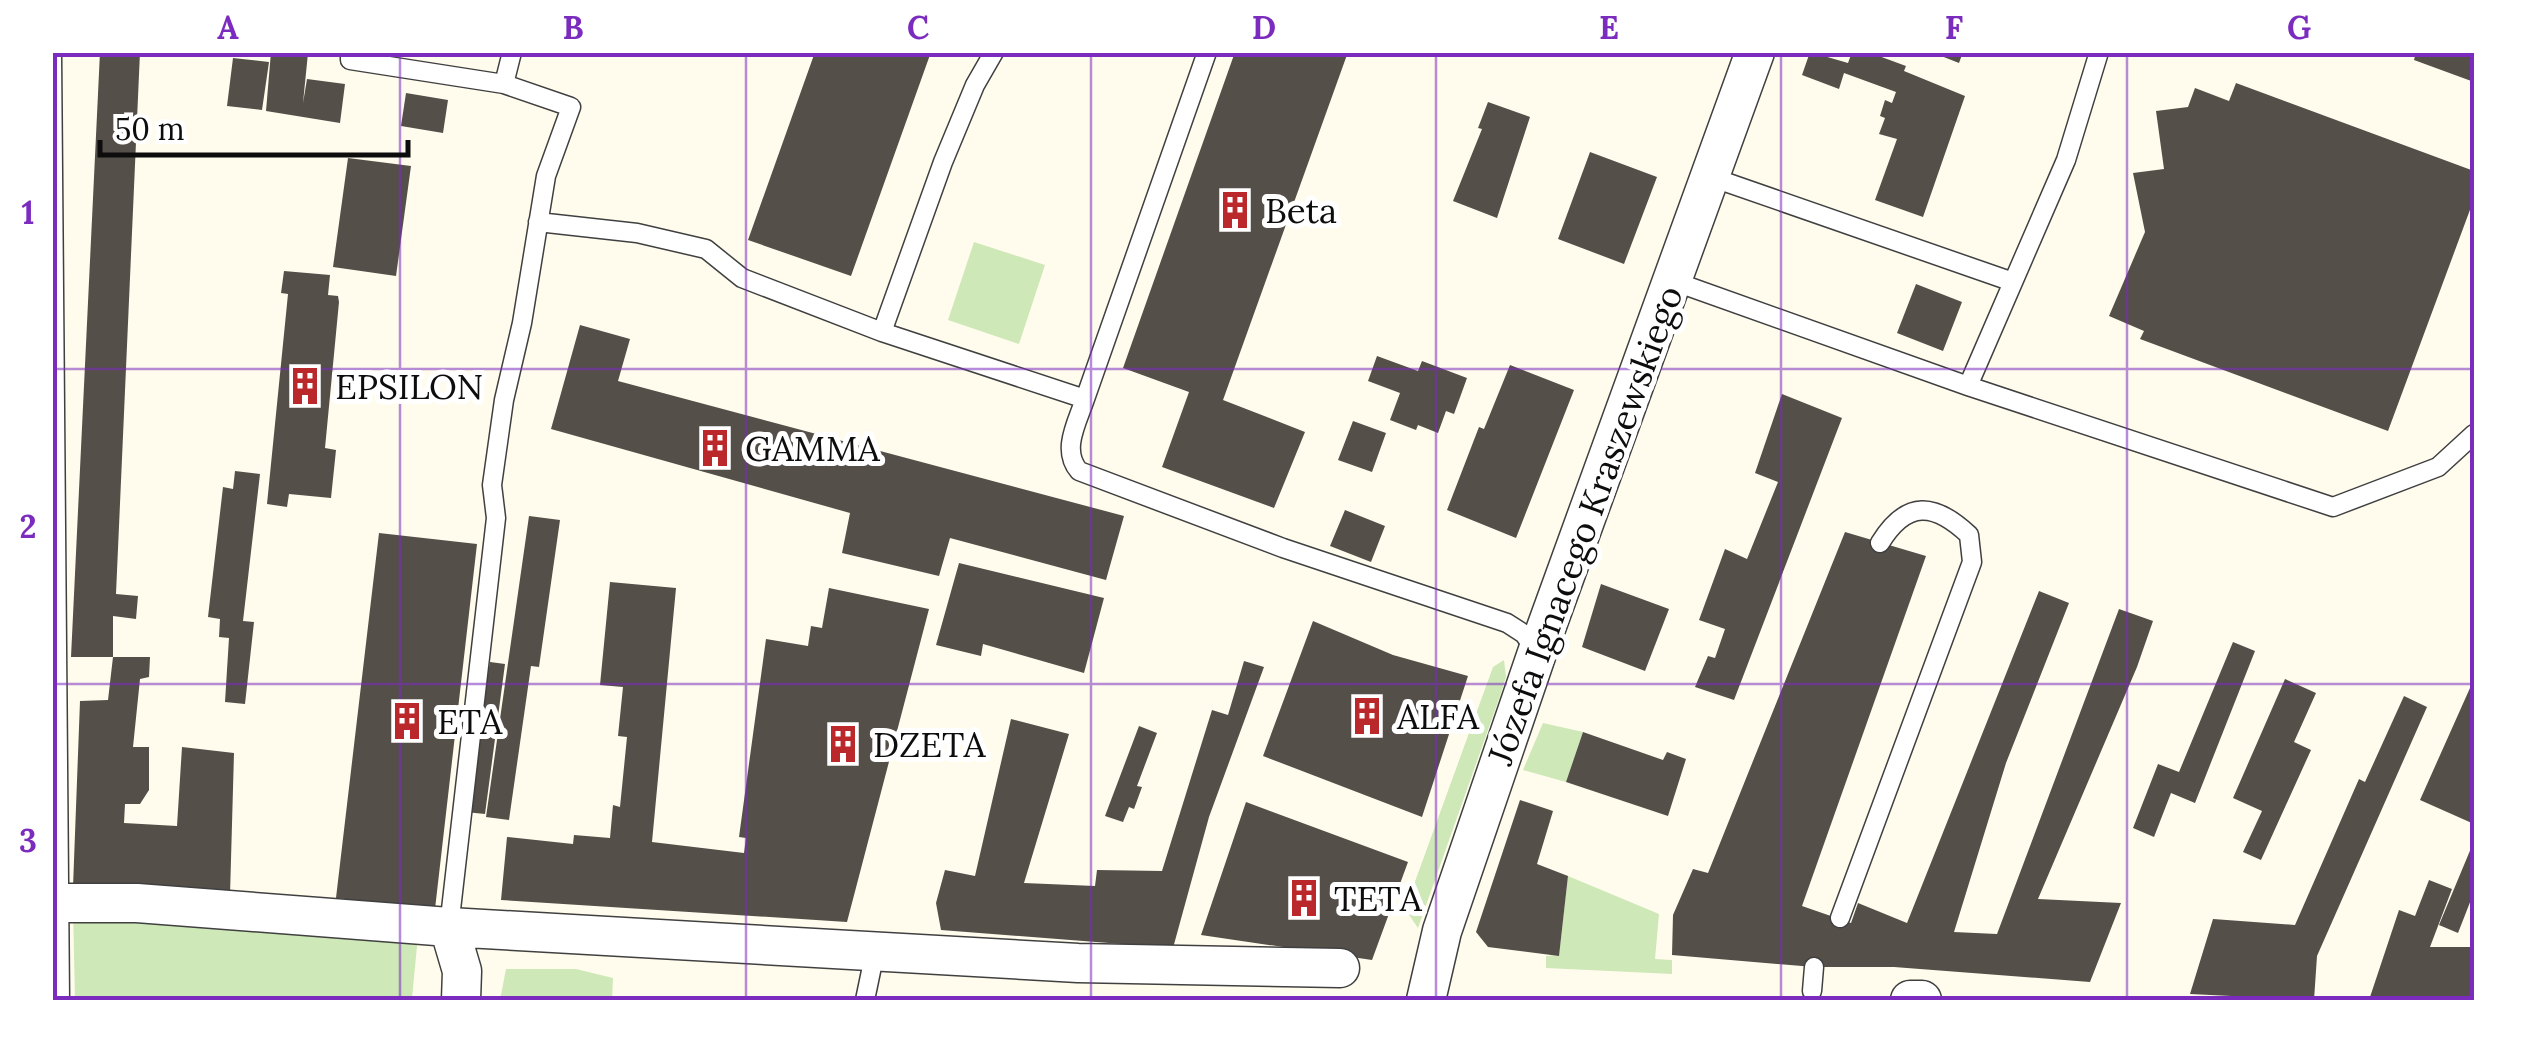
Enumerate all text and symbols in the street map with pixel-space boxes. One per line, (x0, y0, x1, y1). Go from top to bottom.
text: A (217, 7, 239, 48)
text: B (562, 7, 584, 48)
text: C (907, 7, 929, 48)
text: D (1252, 7, 1276, 48)
text: E (1599, 7, 1619, 48)
text: F (1945, 7, 1963, 48)
text: G (2287, 7, 2311, 48)
scale bar (100, 95, 408, 157)
text: 50 m (115, 110, 185, 148)
place label: Beta (1265, 188, 1337, 233)
building icon: Beta (1214, 189, 1256, 231)
text: 1 (22, 192, 35, 233)
street label: Józefa Ignacego Kraszewskiego (1477, 279, 1693, 772)
place label: EPSILON (335, 364, 483, 409)
building icon: EPSILON (284, 365, 326, 407)
place label: GAMMA (745, 426, 881, 471)
building icon: GAMMA (694, 427, 736, 469)
text: 2 (19, 506, 37, 547)
place label: ALFA (1396, 694, 1480, 739)
building icon: ALFA (1346, 695, 1388, 737)
place label: ETA (437, 699, 503, 744)
building icon: ETA (386, 700, 428, 742)
place label: DZETA (873, 722, 987, 767)
building icon: DZETA (822, 723, 864, 765)
text: 3 (19, 820, 37, 861)
place label: TETA (1334, 876, 1423, 921)
building icon: TETA (1283, 877, 1325, 919)

